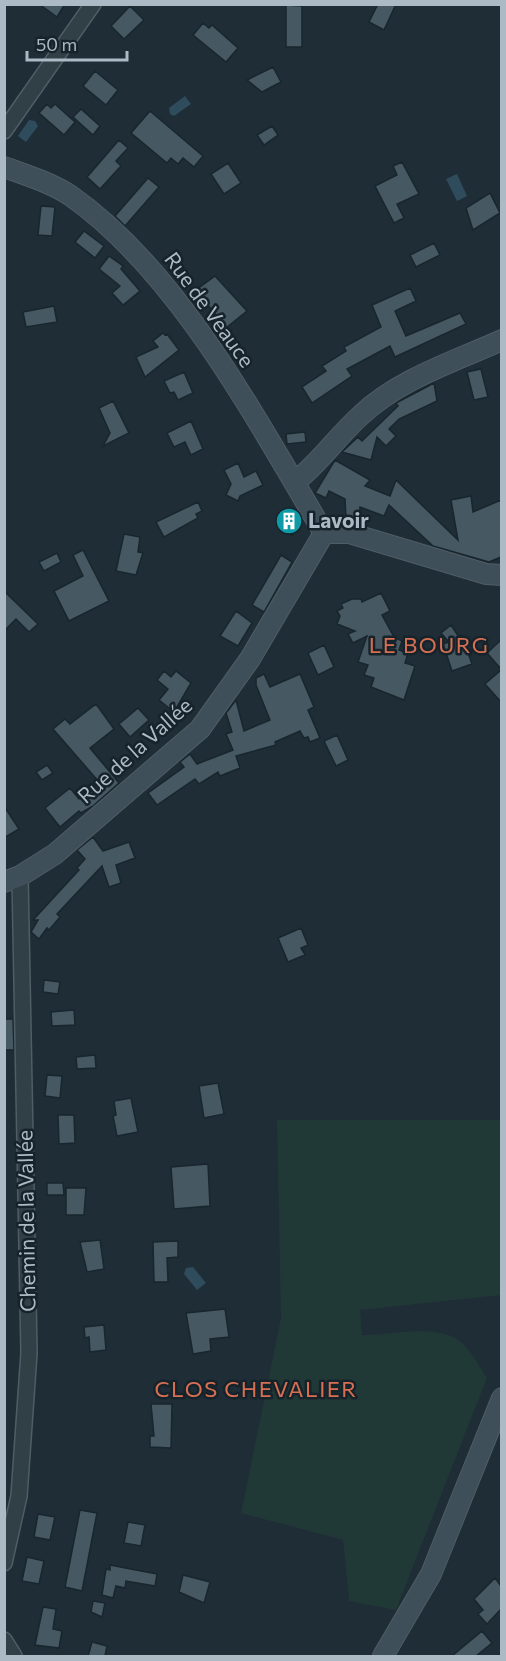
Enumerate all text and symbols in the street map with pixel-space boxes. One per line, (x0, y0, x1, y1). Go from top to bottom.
scale bar (27, 24, 128, 62)
text: 50 m (36, 33, 77, 55)
street label: Rue de Veauce (160, 247, 260, 372)
building icon: Lavoir (274, 506, 304, 536)
place label: Lavoir (308, 507, 369, 532)
district label: LE BOURG (369, 631, 489, 658)
street label: Rue de la Vallée (72, 692, 196, 808)
street label: Chemin de la Vallée (11, 1130, 40, 1312)
district label: CLOS CHEVALIER (154, 1375, 358, 1402)

